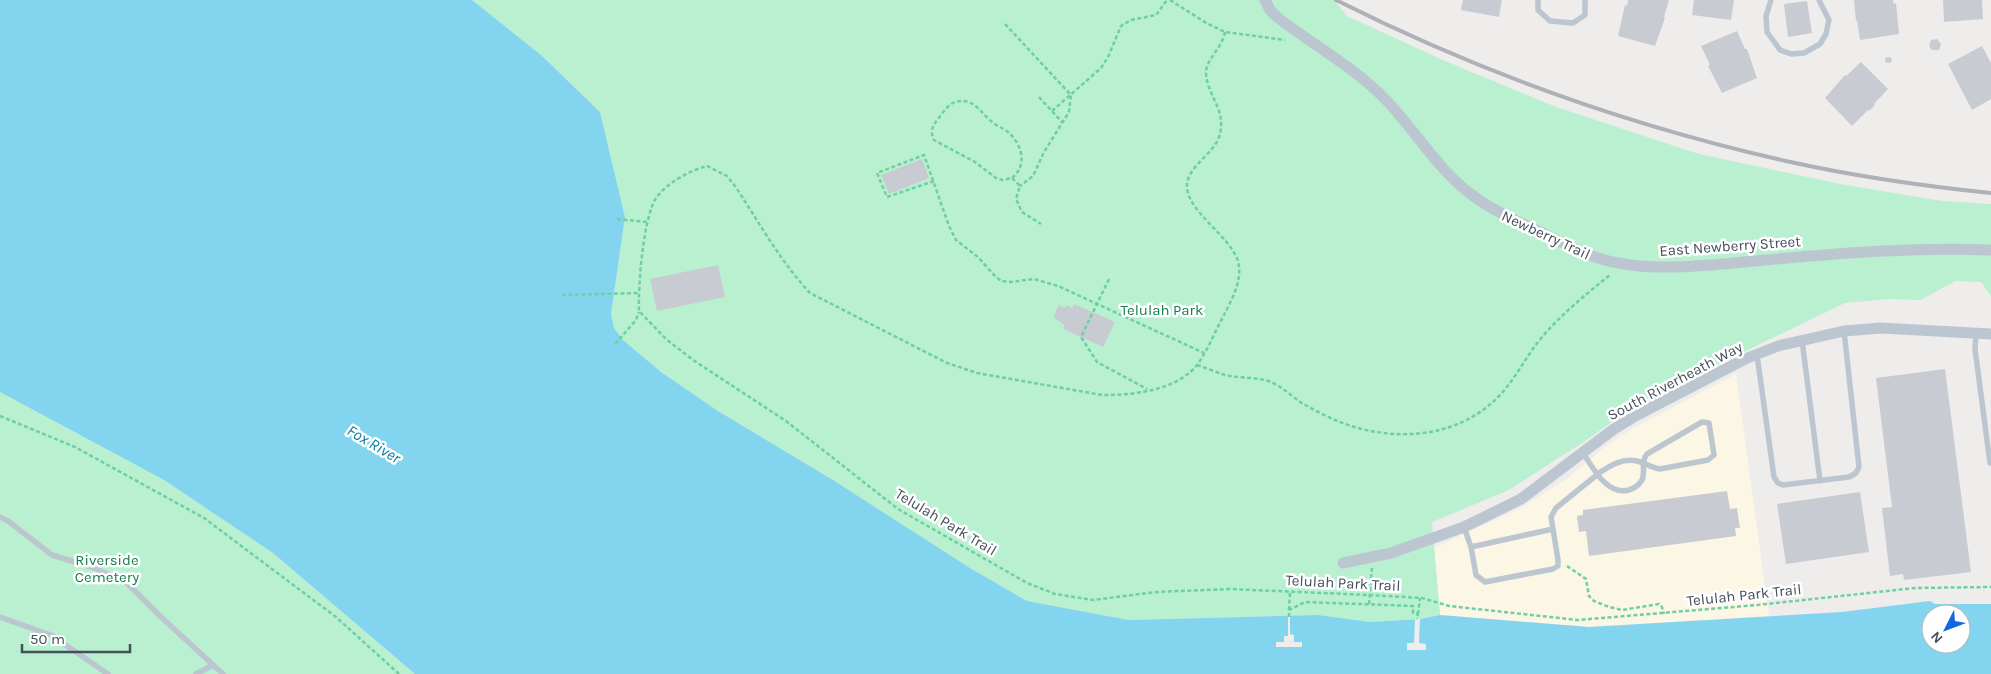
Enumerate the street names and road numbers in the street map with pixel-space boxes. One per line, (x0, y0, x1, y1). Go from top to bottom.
street label: Newberry Trail (1499, 207, 1593, 263)
street label: East Newberry Street (1659, 232, 1802, 260)
street label: South Riverheath Way (1604, 338, 1746, 424)
street label: Telulah Park Trail (892, 485, 1000, 559)
street label: Telulah Park Trail (1285, 571, 1401, 595)
street label: Telulah Park Trail (1686, 580, 1802, 610)

